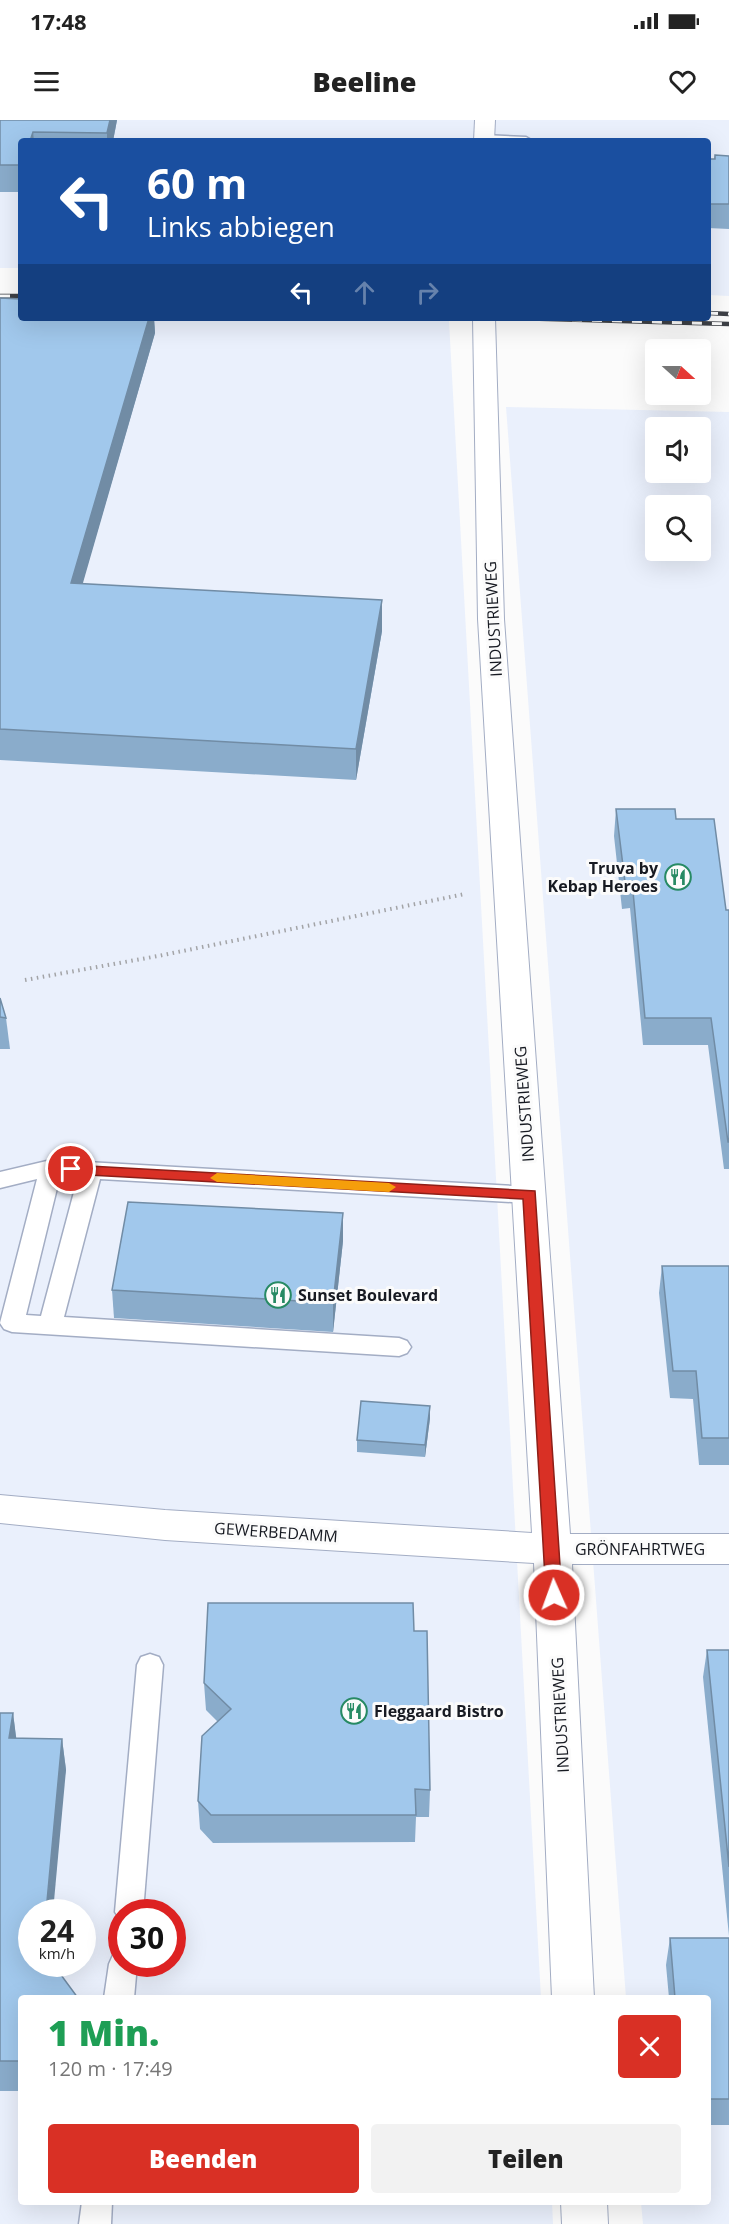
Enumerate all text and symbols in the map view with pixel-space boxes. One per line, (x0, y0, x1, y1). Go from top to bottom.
text: 17:48 (30, 6, 87, 36)
text: Beeline (313, 63, 416, 100)
icon: menu (30, 65, 63, 98)
icon: heart (666, 65, 699, 98)
text: 60 m (147, 154, 247, 211)
icon: left (48, 162, 126, 240)
text: Links abbiegen (147, 208, 335, 245)
icon: left (285, 276, 318, 309)
icon: ahead (348, 276, 381, 309)
icon: right (411, 276, 444, 309)
north arrow (645, 339, 711, 405)
map controls (645, 339, 711, 561)
button: sound (645, 417, 711, 483)
button: search (645, 495, 711, 561)
street label: INDUSTRIEWEG (479, 561, 507, 677)
place label: Truva by Kebap Heroes (548, 857, 659, 897)
restaurant icon: Truva by Kebap Heroes (663, 862, 693, 892)
street label: INDUSTRIEWEG (509, 1045, 539, 1163)
pin (45, 1143, 96, 1194)
icon: arrive (54, 1152, 87, 1185)
restaurant icon: Sunset Boulevard (263, 1280, 293, 1310)
place label: Sunset Boulevard (298, 1284, 438, 1306)
street label: GEWERBEDAMM (213, 1517, 339, 1547)
street label: GRÖNFAHRTWEG (575, 1538, 705, 1560)
position arrow (522, 1563, 586, 1627)
street label: INDUSTRIEWEG (546, 1657, 574, 1773)
restaurant icon: Fleggaard Bistro (339, 1696, 369, 1726)
place label: Fleggaard Bistro (374, 1700, 504, 1722)
speed limit sign: 30 (108, 1899, 186, 1977)
text: 24 (40, 1910, 74, 1951)
text: km/h (39, 1943, 75, 1963)
text: 1 Min. (48, 2008, 159, 2057)
button: close (618, 2015, 681, 2078)
text: 120 m · 17:49 (48, 2055, 173, 2082)
button: Beenden (48, 2124, 359, 2193)
button: Teilen (371, 2124, 681, 2193)

